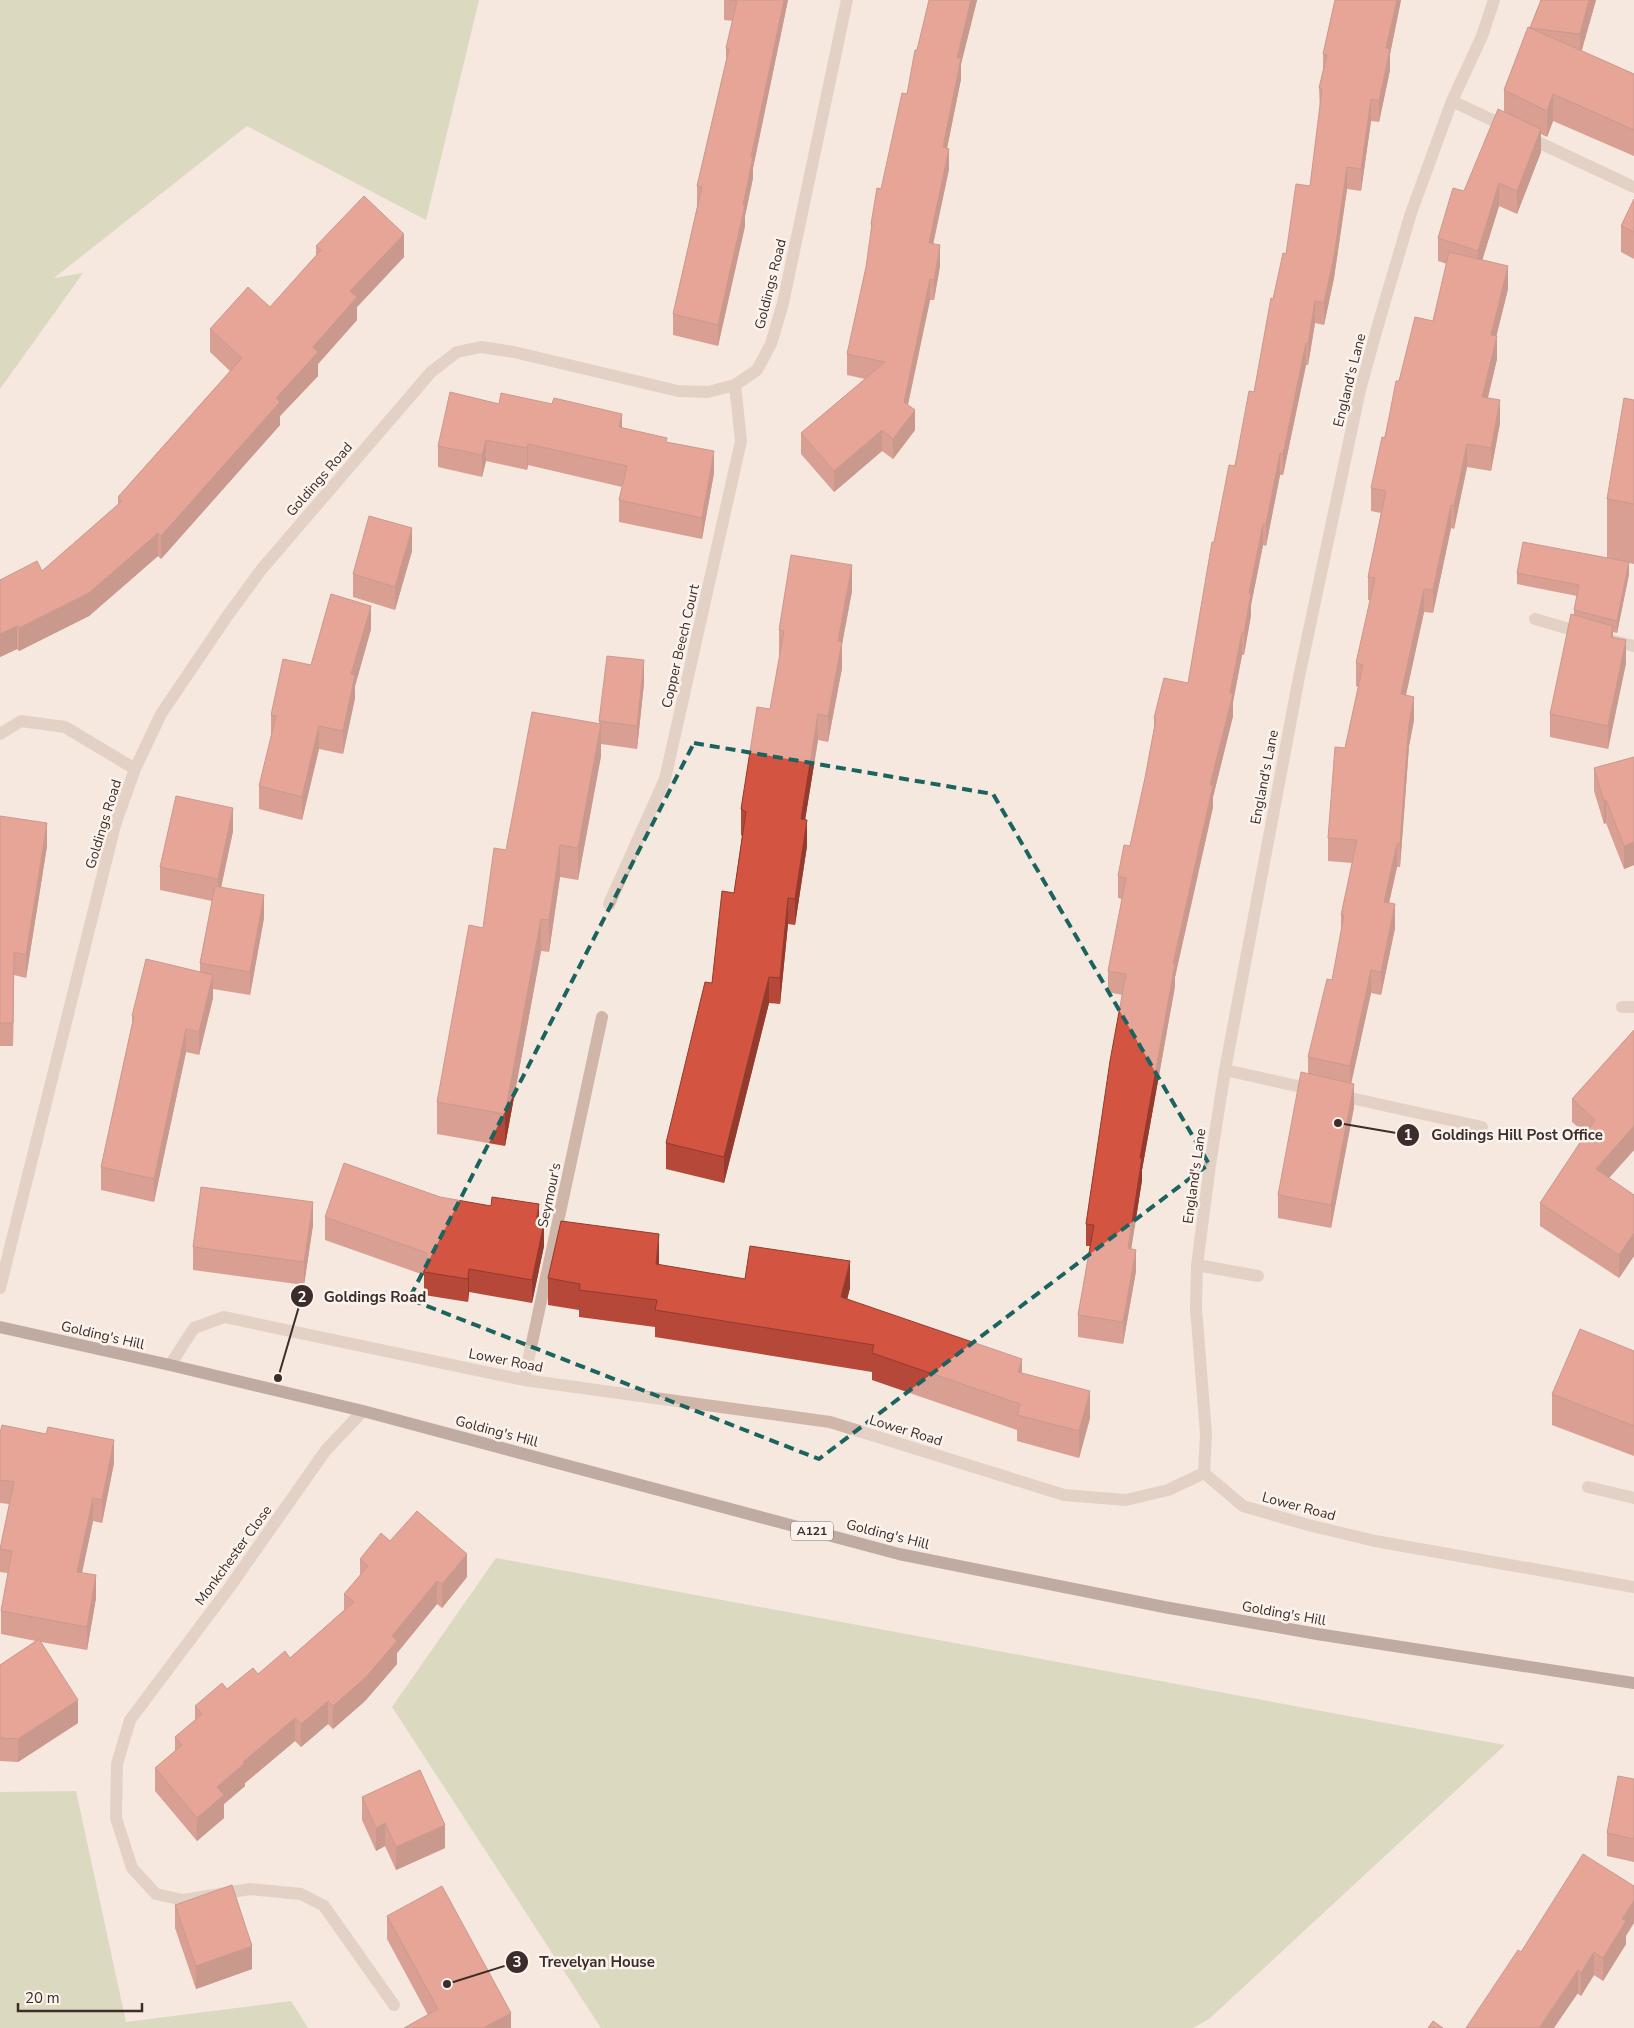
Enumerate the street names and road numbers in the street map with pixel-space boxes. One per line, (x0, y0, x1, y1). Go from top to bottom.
street label: Goldings Road (750, 237, 791, 331)
street label: England's Lane (1329, 331, 1370, 429)
street label: Goldings Road (282, 438, 357, 520)
street label: Copper Beech Court (657, 582, 704, 710)
street label: England's Lane (1246, 728, 1283, 826)
street label: Goldings Road (81, 777, 126, 871)
street label: England's Lane (1178, 1127, 1211, 1225)
street label: Seymour's (533, 1161, 566, 1229)
street label: Golding's Hill (59, 1317, 147, 1355)
street label: Lower Road (467, 1344, 545, 1377)
street label: Lower Road (867, 1410, 945, 1451)
street label: Golding's Hill (453, 1411, 541, 1452)
street label: Lower Road (1260, 1488, 1338, 1525)
street label: Monkchester Close (191, 1501, 276, 1609)
street label: Golding's Hill (844, 1515, 932, 1554)
road number: A121 (791, 1522, 833, 1540)
street label: Golding's Hill (1240, 1597, 1328, 1630)

